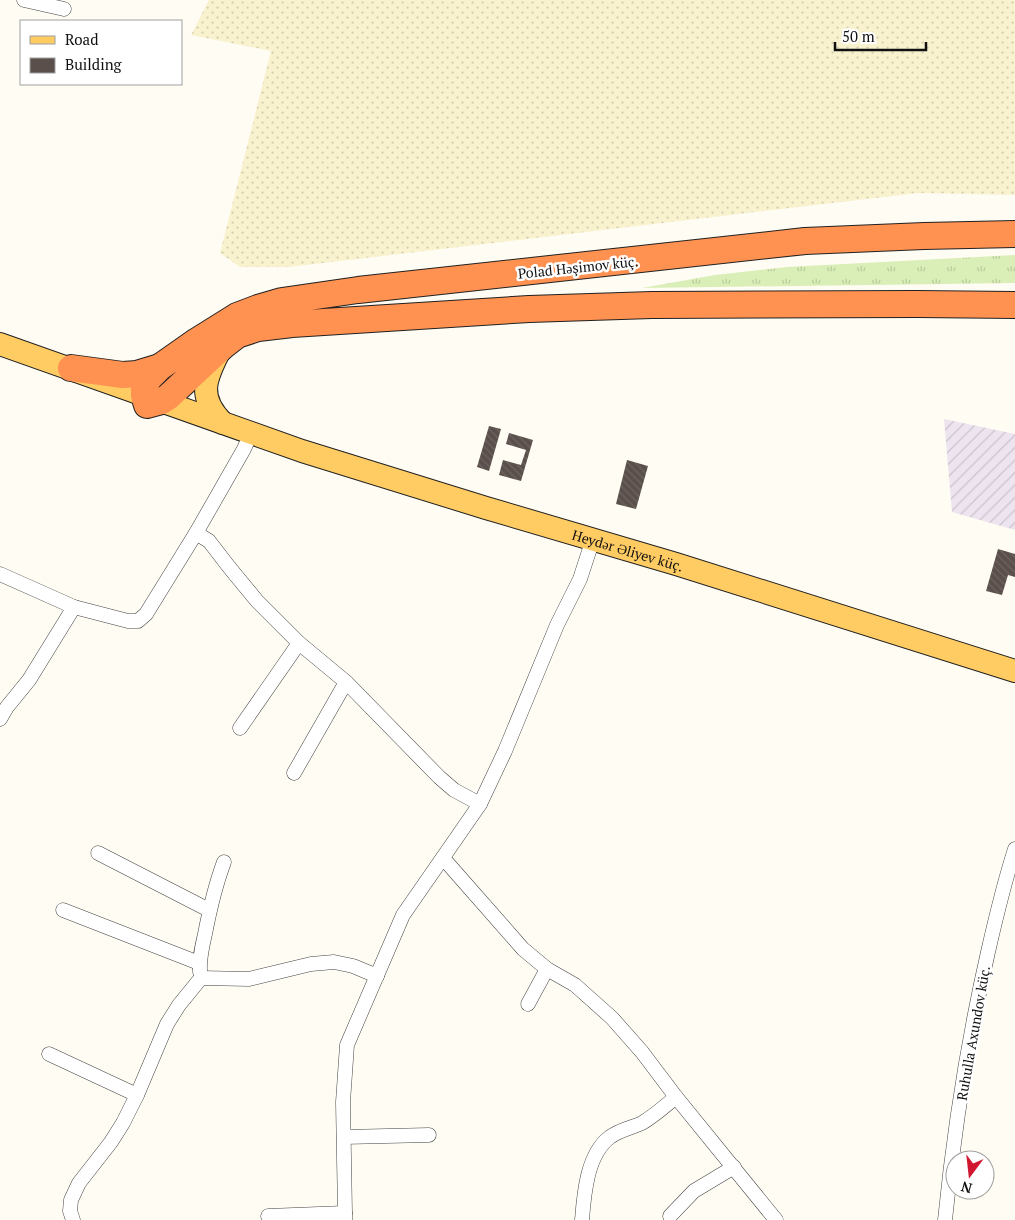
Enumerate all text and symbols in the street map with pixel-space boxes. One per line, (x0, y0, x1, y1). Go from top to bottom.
legend (20, 20, 182, 85)
scale bar (835, 20, 926, 52)
text: 50 m (842, 26, 875, 46)
text: Road (65, 29, 98, 49)
text: Building (65, 54, 123, 74)
street label: Polad Həşimov küç. (517, 251, 639, 283)
street label: Heydər Əliyev küç. (570, 524, 686, 575)
street label: Ruhulla Axundov küç. (952, 964, 994, 1102)
north arrow (945, 1150, 995, 1200)
text: N (959, 1177, 974, 1199)

